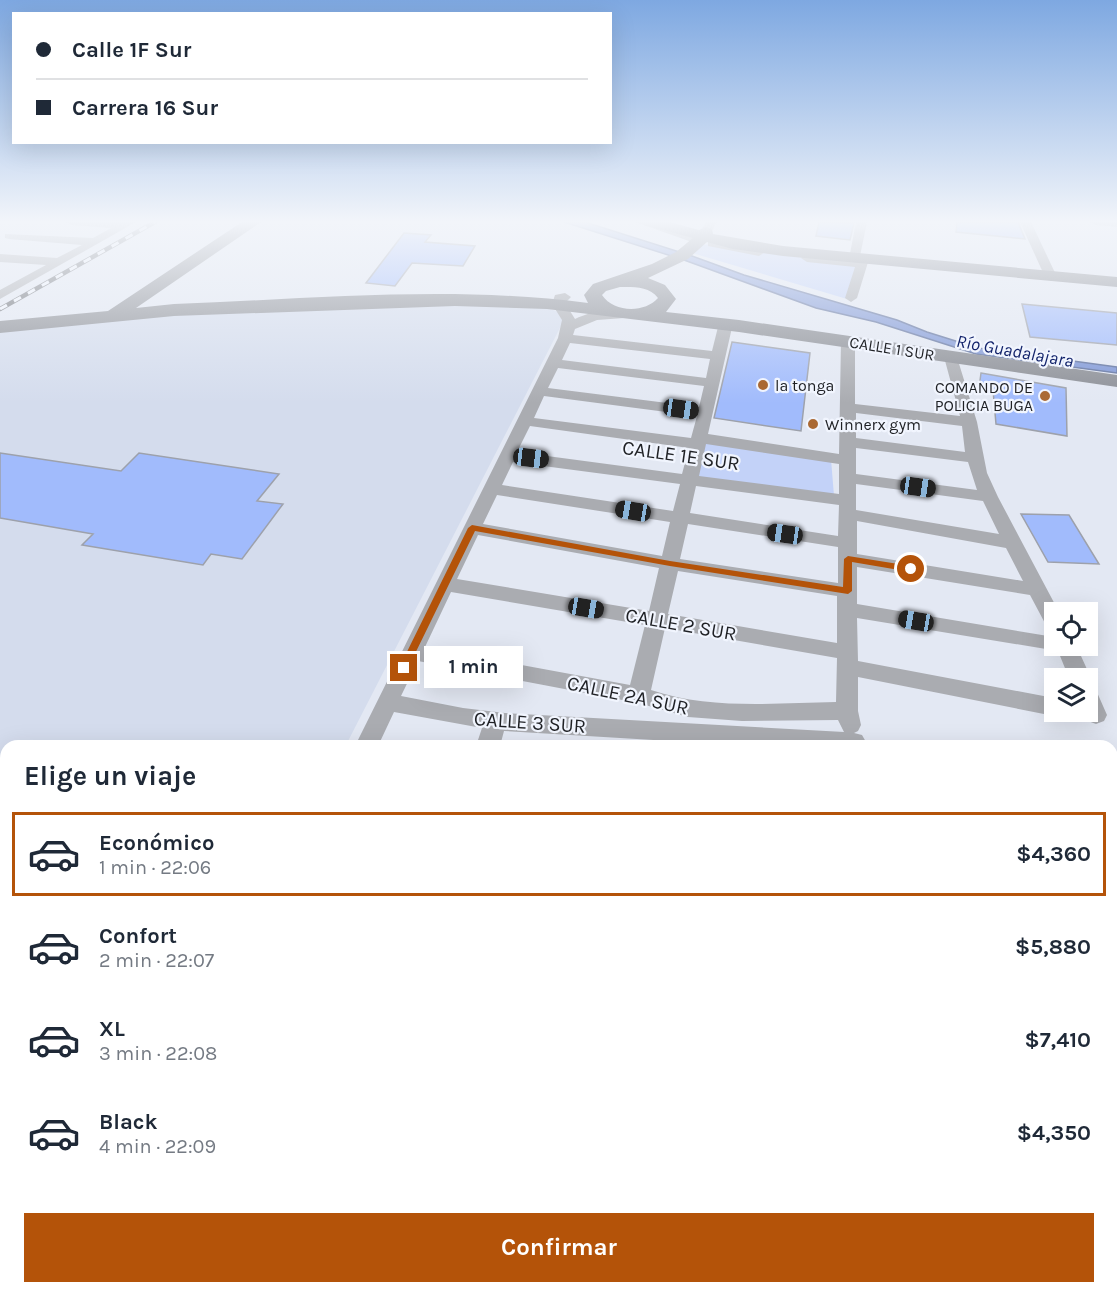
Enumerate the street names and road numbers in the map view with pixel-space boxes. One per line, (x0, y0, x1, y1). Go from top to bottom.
street label: CALLE 1 SUR (848, 332, 936, 365)
street label: CALLE 1E SUR (621, 436, 741, 475)
street label: CALLE 2 SUR (624, 603, 738, 646)
street label: CALLE 2A SUR (565, 671, 691, 720)
street label: CALLE 3 SUR (473, 707, 587, 738)

